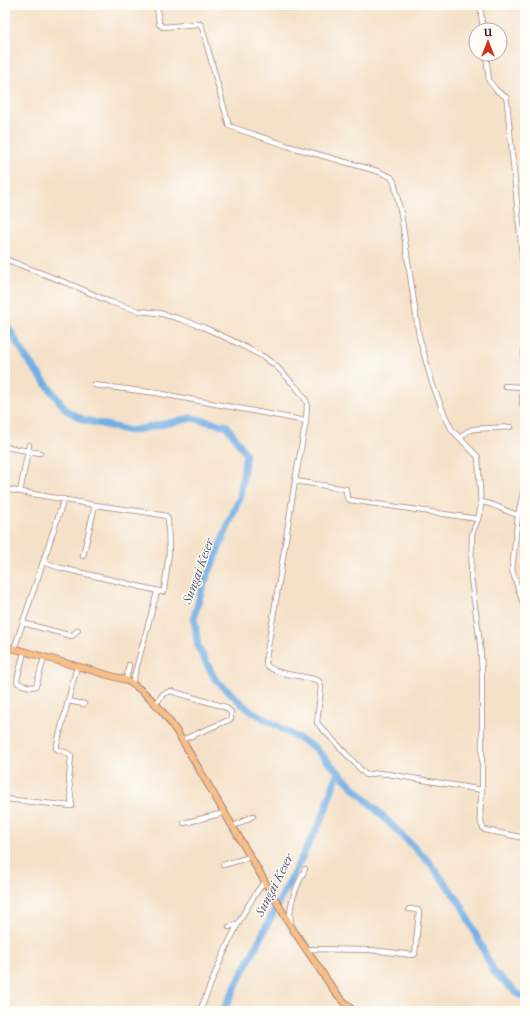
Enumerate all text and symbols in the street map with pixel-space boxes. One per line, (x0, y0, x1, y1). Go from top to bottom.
north arrow (468, 22, 508, 62)
text: U (483, 26, 493, 39)
water label: Sungai Keser (179, 535, 217, 607)
water label: Sungai Keser (251, 850, 297, 920)

